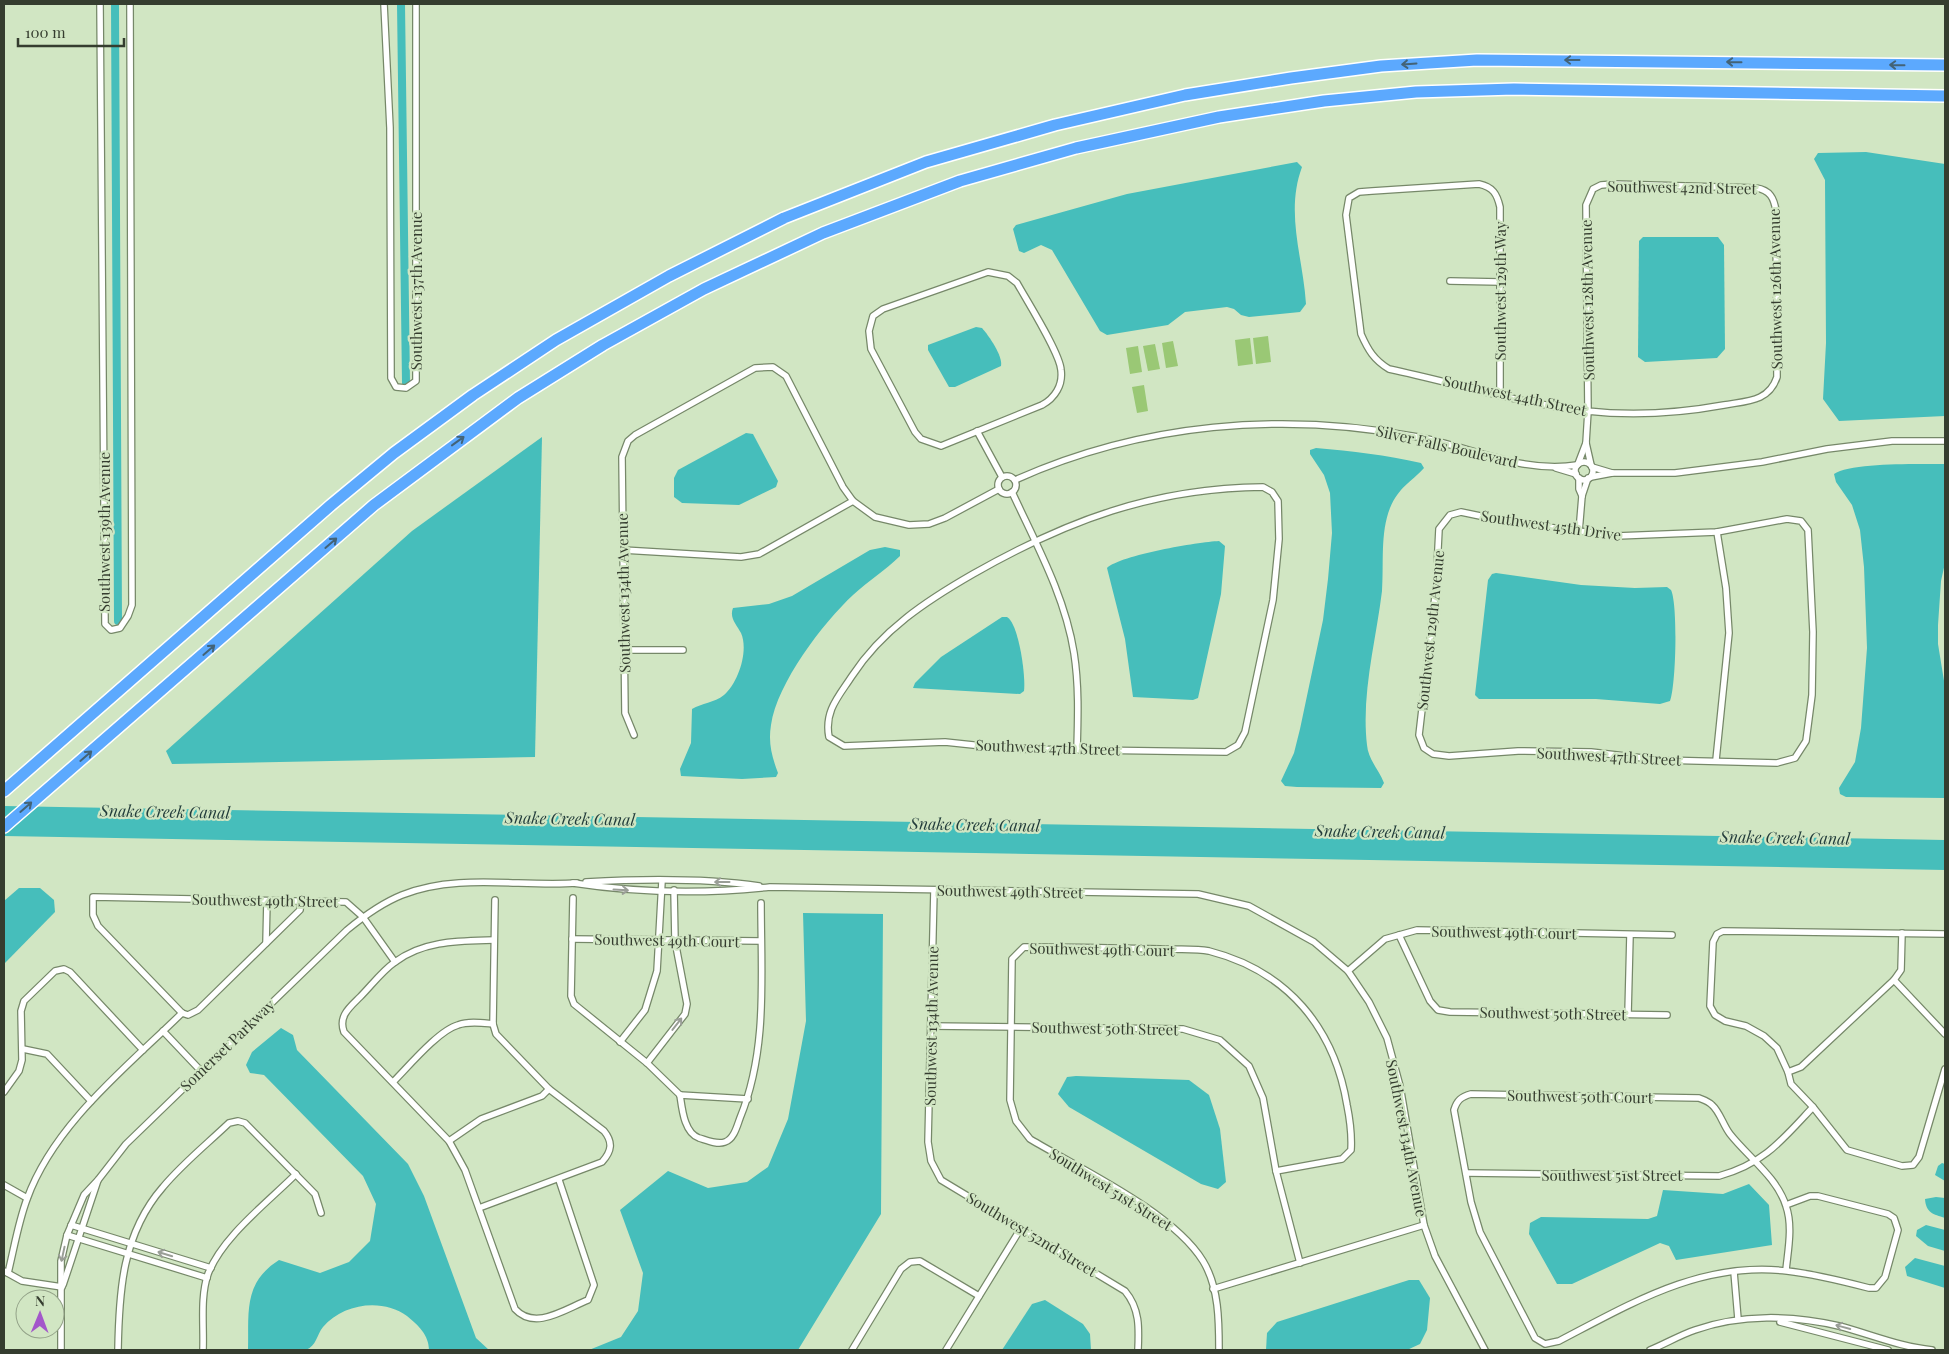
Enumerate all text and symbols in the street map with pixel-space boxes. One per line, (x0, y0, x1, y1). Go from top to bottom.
scale bar (18, 15, 124, 47)
text: 100 m (25, 22, 66, 42)
one-way arrow (1564, 55, 1580, 65)
one-way arrow (1726, 57, 1742, 67)
one-way arrow (1401, 60, 1417, 69)
one-way arrow (1889, 60, 1905, 69)
street label: Southwest 42nd Street (1607, 176, 1758, 198)
street label: Southwest 126th Avenue (1764, 208, 1786, 370)
street label: Southwest 137th Avenue (406, 212, 426, 370)
street label: Southwest 128th Avenue (1576, 219, 1598, 381)
street label: Southwest 129th Way (1490, 221, 1510, 361)
street label: Southwest 44th Street (1441, 370, 1589, 420)
street label: Silver Falls Boulevard (1374, 420, 1520, 472)
one-way arrow (451, 436, 465, 446)
street label: Southwest 139th Avenue (94, 452, 114, 612)
street label: Southwest 45th Drive (1480, 505, 1622, 545)
street label: Southwest 134th Avenue (612, 513, 634, 673)
one-way arrow (325, 537, 338, 549)
street label: Southwest 129th Avenue (1412, 549, 1448, 711)
one-way arrow (202, 645, 215, 656)
street label: Southwest 47th Street (975, 734, 1121, 760)
street label: Southwest 47th Street (1536, 742, 1682, 770)
one-way arrow (79, 750, 92, 762)
water label: Snake Creek Canal (99, 799, 231, 823)
one-way arrow (20, 802, 33, 813)
water label: Snake Creek Canal (504, 806, 636, 830)
water label: Snake Creek Canal (909, 812, 1041, 836)
water label: Snake Creek Canal (1314, 819, 1446, 843)
water label: Snake Creek Canal (1719, 825, 1851, 849)
one-way arrow (714, 877, 730, 887)
street label: Southwest 49th Street (937, 880, 1084, 902)
one-way arrow (613, 885, 629, 894)
street label: Southwest 49th Street (192, 889, 339, 911)
street label: Southwest 49th Court (1431, 921, 1578, 943)
street label: Southwest 49th Court (594, 929, 741, 951)
street label: Southwest 49th Court (1029, 938, 1176, 960)
street label: Southwest 134th Avenue (920, 946, 942, 1106)
street label: Somerset Parkway (175, 994, 279, 1095)
street label: Southwest 50th Street (1479, 1002, 1627, 1024)
street label: Southwest 50th Street (1031, 1017, 1179, 1039)
one-way arrow (671, 1018, 682, 1031)
street label: Southwest 134th Avenue (1382, 1058, 1432, 1218)
street label: Southwest 50th Court (1507, 1085, 1654, 1107)
street label: Southwest 51st Street (1046, 1143, 1177, 1235)
street label: Southwest 51st Street (1541, 1165, 1683, 1185)
street label: Southwest 52nd Street (963, 1187, 1101, 1281)
one-way arrow (57, 1245, 67, 1261)
one-way arrow (157, 1248, 173, 1258)
north arrow (15, 1289, 65, 1339)
text: N (35, 1291, 45, 1310)
one-way arrow (1836, 1322, 1852, 1332)

